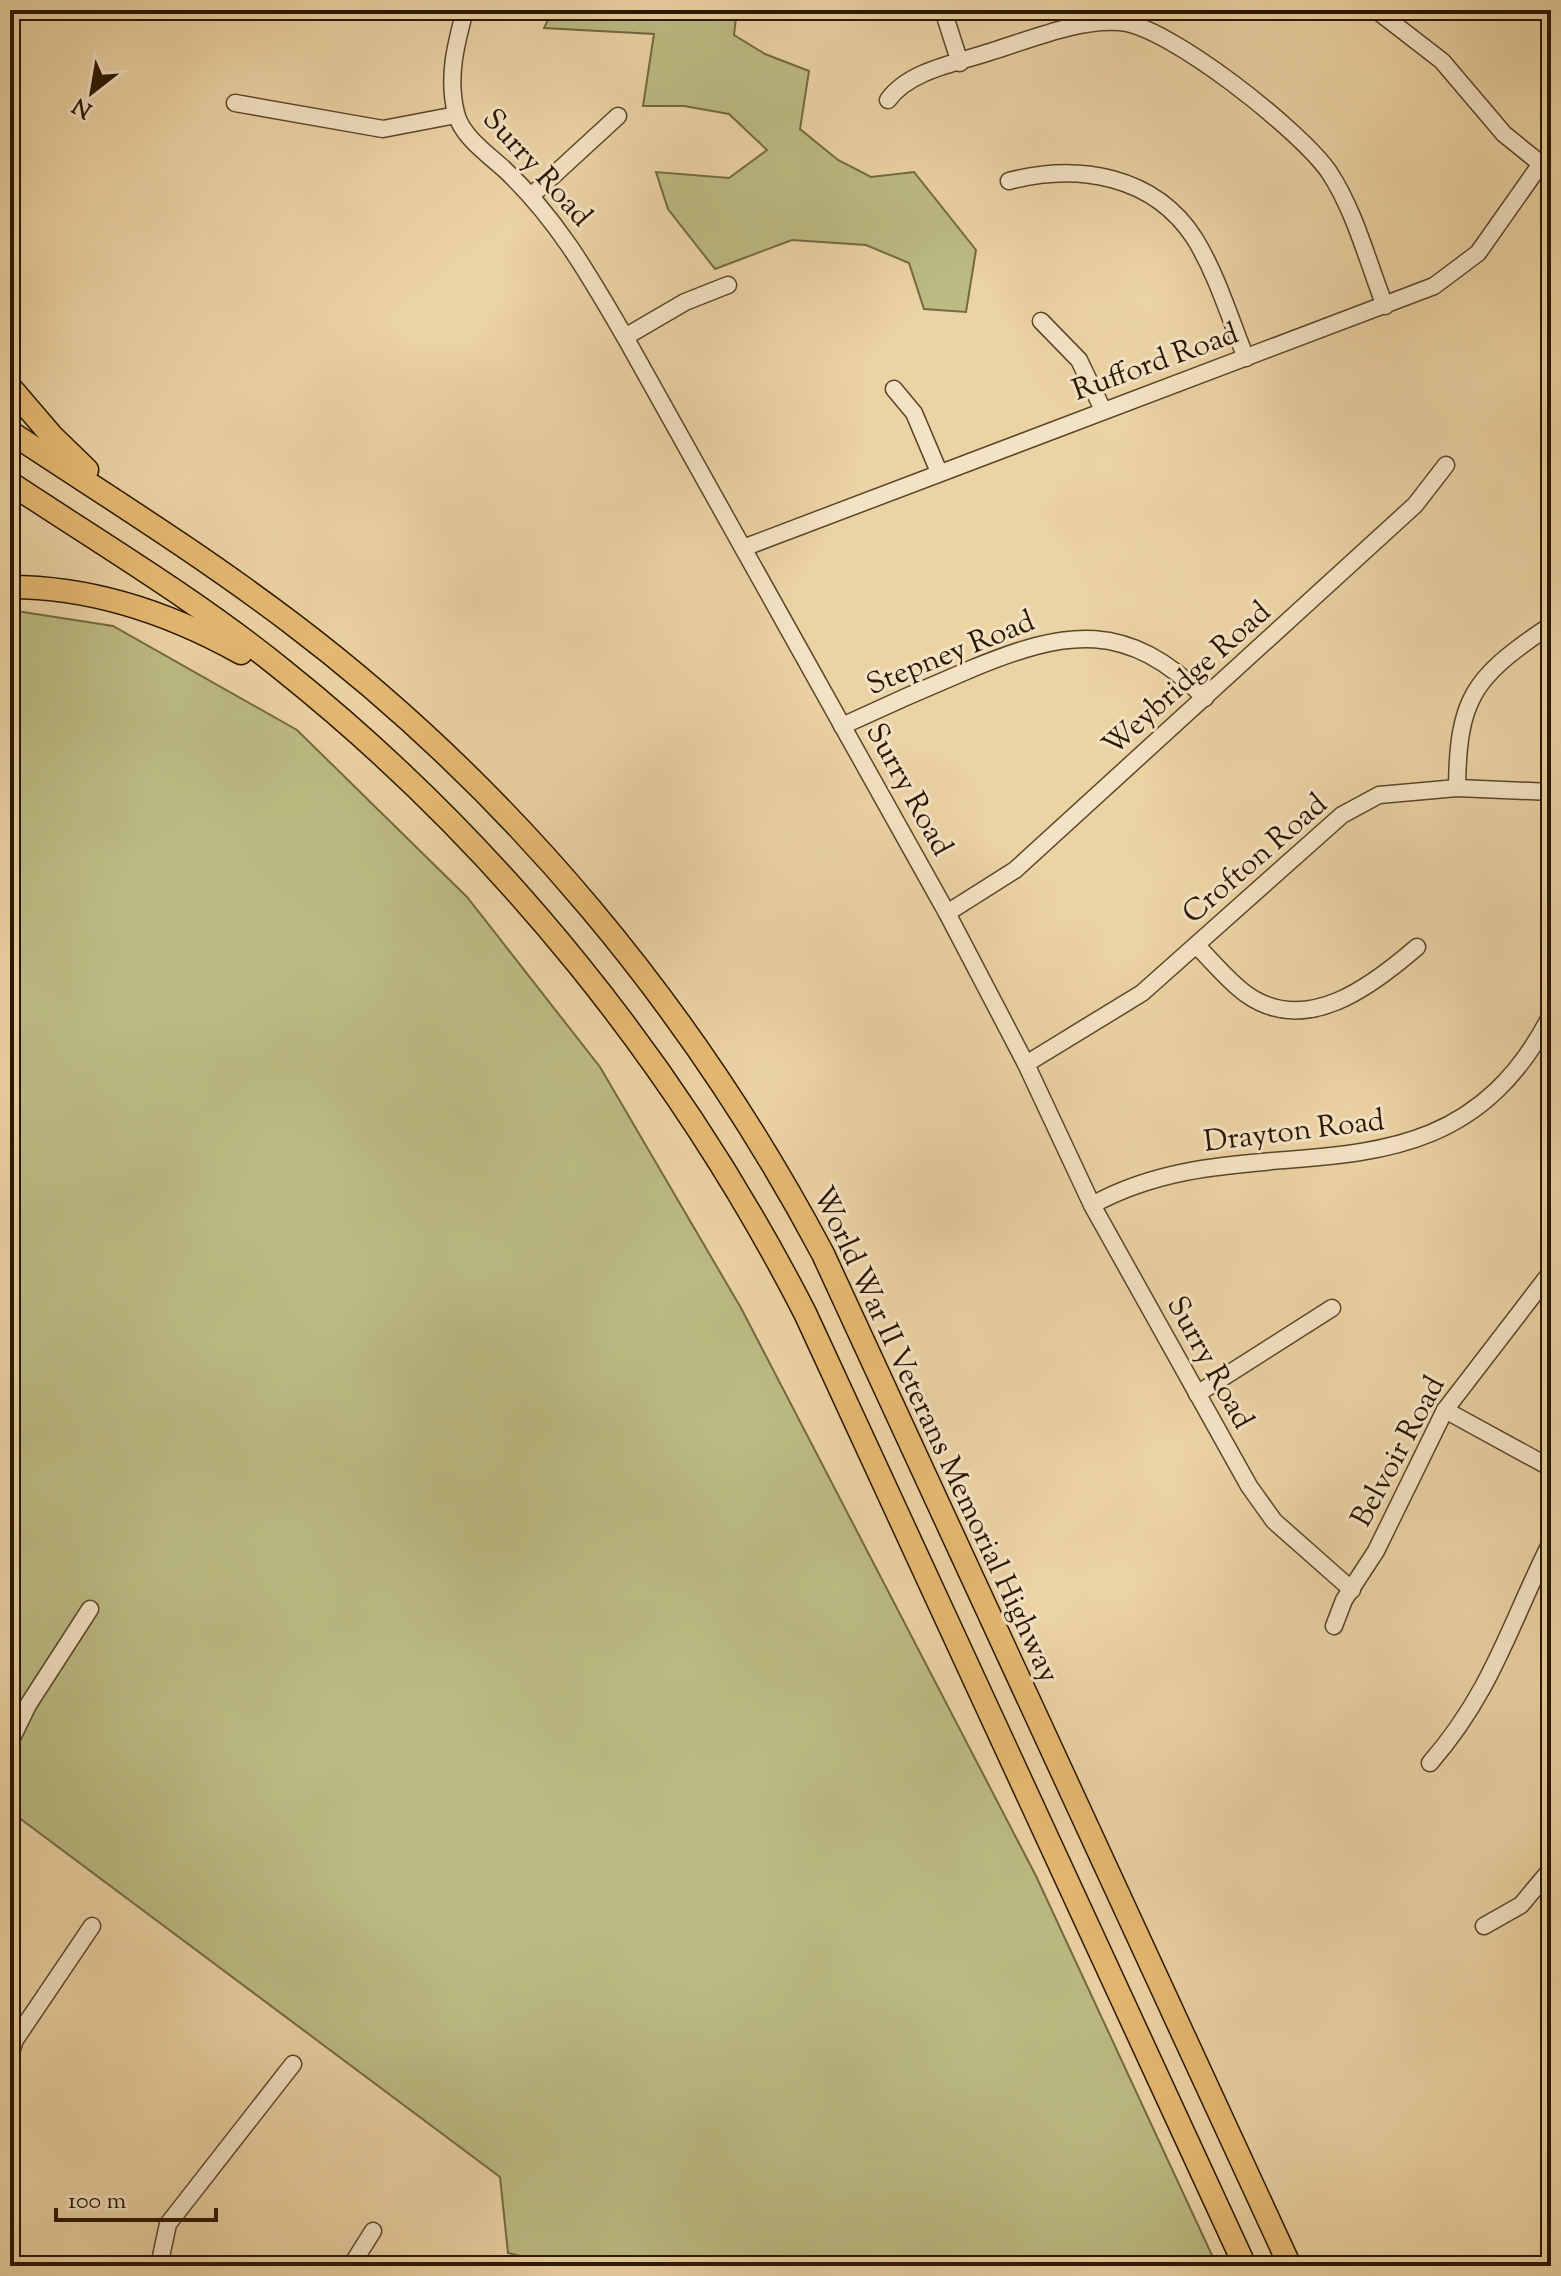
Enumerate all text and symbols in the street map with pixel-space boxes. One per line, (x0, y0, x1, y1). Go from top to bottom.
north arrow (52, 52, 132, 132)
text: N (67, 88, 99, 125)
street label: Surry Road (471, 100, 601, 238)
street label: Rufford Road (1067, 313, 1245, 413)
street label: Weybridge Road (1094, 592, 1281, 767)
street label: Stepney Road (860, 601, 1042, 708)
street label: Surry Road (854, 716, 962, 865)
street label: Crofton Road (1174, 785, 1338, 935)
street label: Drayton Road (1202, 1100, 1387, 1165)
street label: World War II Veterans Memorial Highway (800, 1180, 1069, 1691)
street label: Surry Road (1155, 1289, 1263, 1438)
street label: Belvoir Road (1341, 1369, 1457, 1535)
scale bar (56, 2172, 216, 2222)
text: 100 m (68, 2185, 126, 2219)

